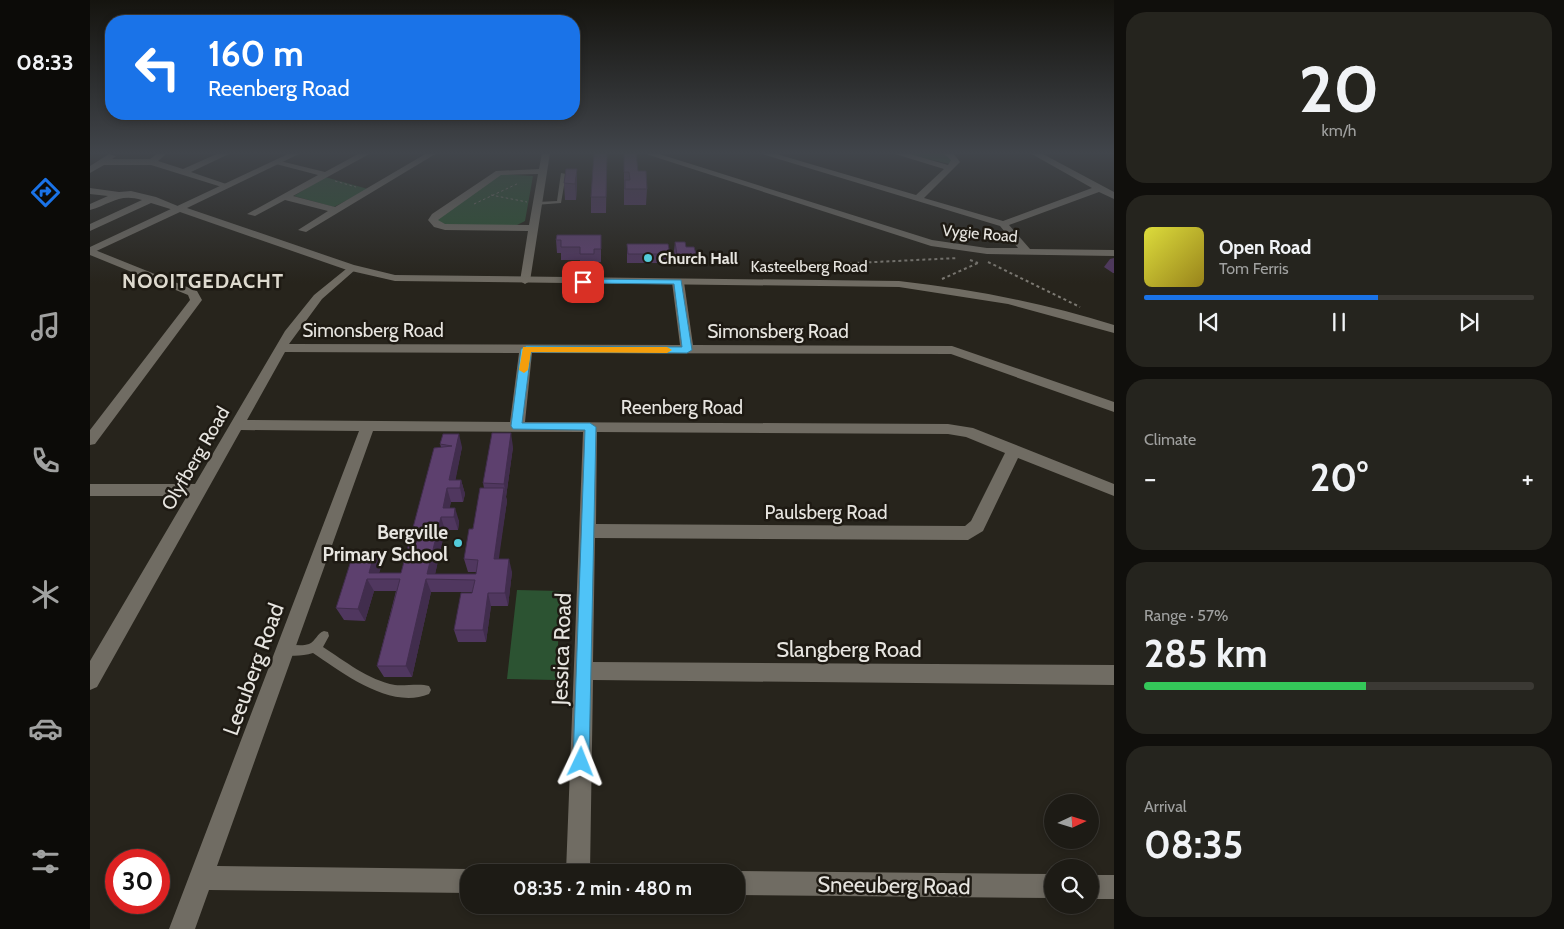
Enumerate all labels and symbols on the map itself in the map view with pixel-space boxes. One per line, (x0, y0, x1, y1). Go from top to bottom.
street label: Vygie Road (941, 221, 1018, 246)
place label: Church Hall (658, 249, 738, 268)
marker: Church Hall (642, 252, 654, 264)
street label: Kasteelberg Road (750, 257, 868, 276)
pin (562, 261, 604, 303)
district label: NOOITGEDACHT (122, 269, 284, 293)
street label: Simonsberg Road (302, 319, 444, 342)
street label: Simonsberg Road (707, 320, 849, 343)
street label: Reenberg Road (621, 396, 743, 419)
street label: Olyfberg Road (157, 402, 234, 514)
street label: Paulsberg Road (764, 501, 888, 524)
place label: Bergville Primary School (322, 521, 448, 566)
marker: Bergville Primary School (452, 537, 464, 549)
street label: Jessica Road (546, 592, 577, 707)
street label: Leeuberg Road (217, 599, 290, 739)
street label: Slangberg Road (776, 636, 922, 663)
position arrow (554, 735, 606, 787)
north arrow (1044, 794, 1099, 849)
speed limit sign: 30 (105, 849, 170, 914)
street label: Sneeuberg Road (817, 871, 971, 900)

